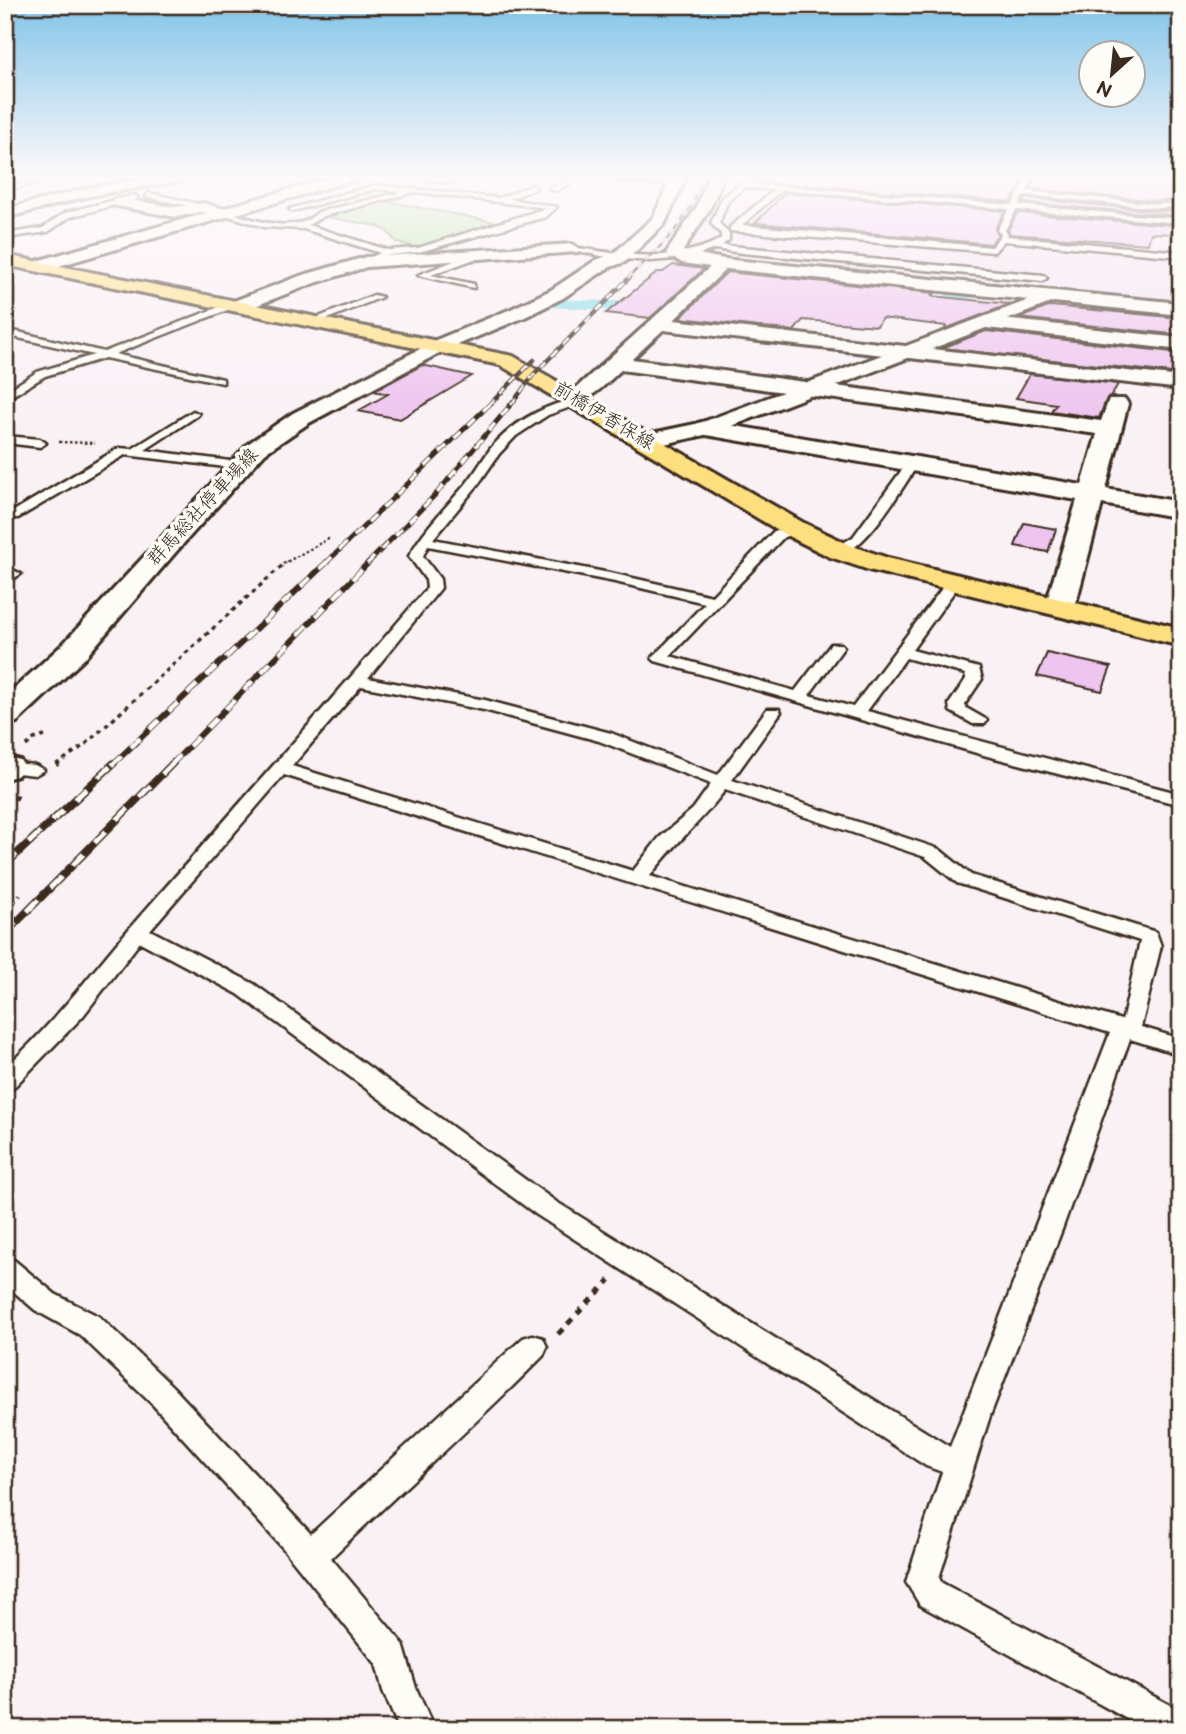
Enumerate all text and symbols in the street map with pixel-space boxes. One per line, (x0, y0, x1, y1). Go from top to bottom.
north arrow (1078, 38, 1148, 108)
text: N (1093, 74, 1117, 101)
street label: 前橋伊香保線 (549, 377, 659, 455)
street label: 群馬総社停車場線 (143, 444, 263, 570)

